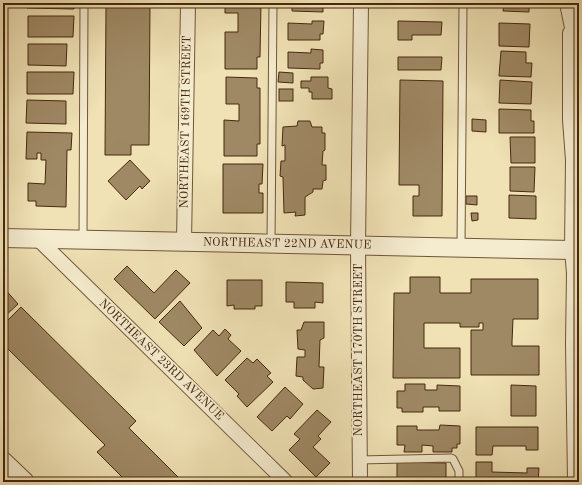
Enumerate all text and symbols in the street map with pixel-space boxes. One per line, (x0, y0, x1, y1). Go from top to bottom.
street label: NORTHEAST 169TH STREET (178, 35, 194, 209)
street label: NORTHEAST 22ND AVENUE (203, 237, 371, 251)
street label: NORTHEAST 170TH STREET (353, 263, 365, 437)
street label: NORTHEAST 23RD AVENUE (96, 297, 226, 423)

